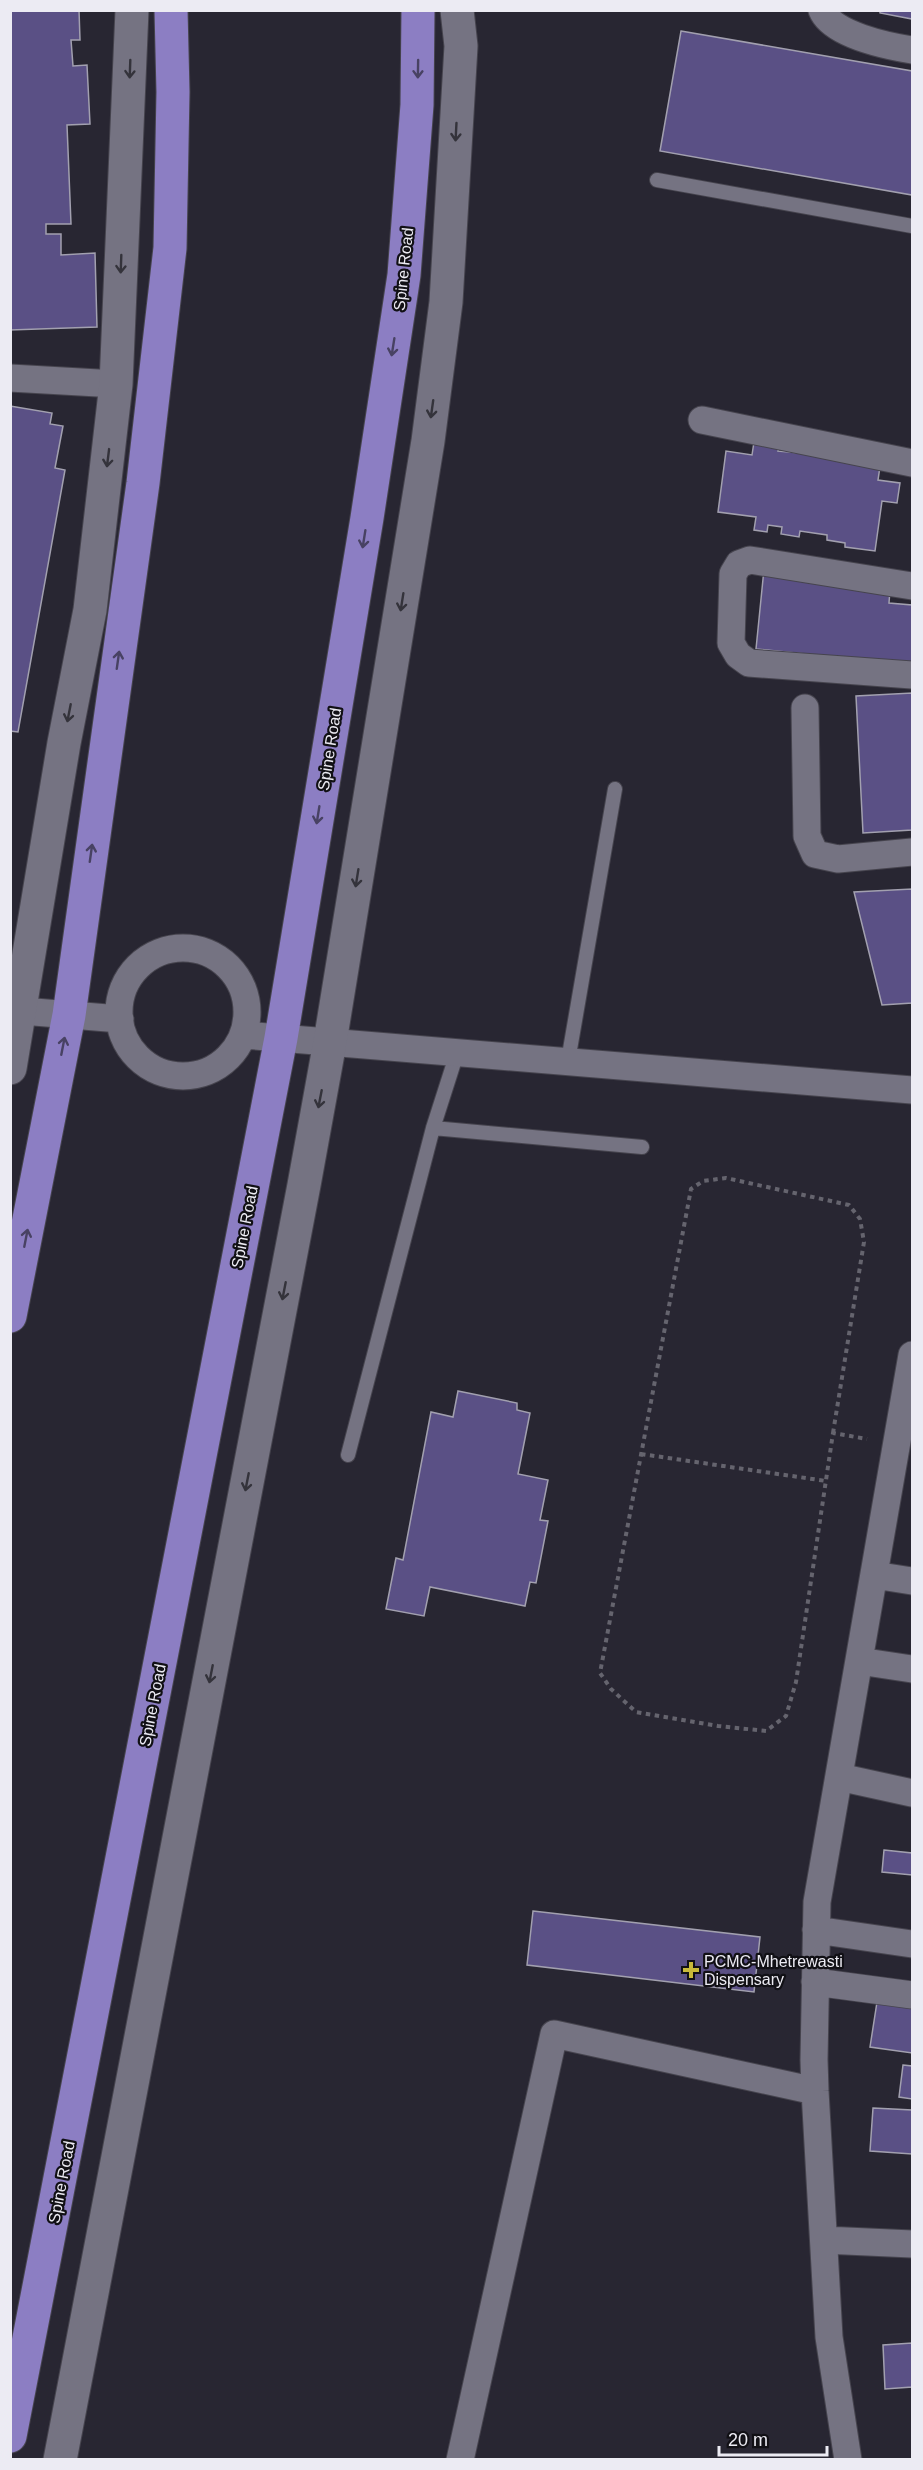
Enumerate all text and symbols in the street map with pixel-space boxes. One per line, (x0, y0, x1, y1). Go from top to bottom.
one-way arrow (124, 58, 135, 78)
one-way arrow (412, 58, 424, 78)
one-way arrow (451, 121, 462, 141)
street label: Spine Road (391, 227, 416, 312)
one-way arrow (116, 253, 127, 273)
one-way arrow (388, 336, 399, 356)
one-way arrow (426, 399, 437, 419)
one-way arrow (102, 448, 113, 468)
one-way arrow (358, 529, 369, 549)
one-way arrow (396, 592, 407, 612)
one-way arrow (113, 651, 124, 671)
one-way arrow (63, 703, 74, 722)
street label: Spine Road (315, 706, 344, 792)
one-way arrow (312, 804, 323, 824)
one-way arrow (86, 844, 97, 864)
one-way arrow (352, 867, 363, 887)
one-way arrow (58, 1037, 69, 1057)
one-way arrow (314, 1089, 325, 1109)
street label: Spine Road (228, 1184, 261, 1270)
one-way arrow (21, 1228, 32, 1248)
one-way arrow (278, 1281, 289, 1300)
one-way arrow (241, 1472, 252, 1492)
street label: Spine Road (136, 1662, 169, 1748)
one-way arrow (205, 1664, 216, 1683)
place label: PCMC-Mhetrewasti Dispensary (704, 1953, 843, 1988)
marker: PCMC-Mhetrewasti Dispensary (682, 1961, 700, 1979)
street label: Spine Road (45, 2139, 78, 2225)
scale bar (719, 2419, 827, 2457)
text: 20 m (728, 2430, 768, 2450)

